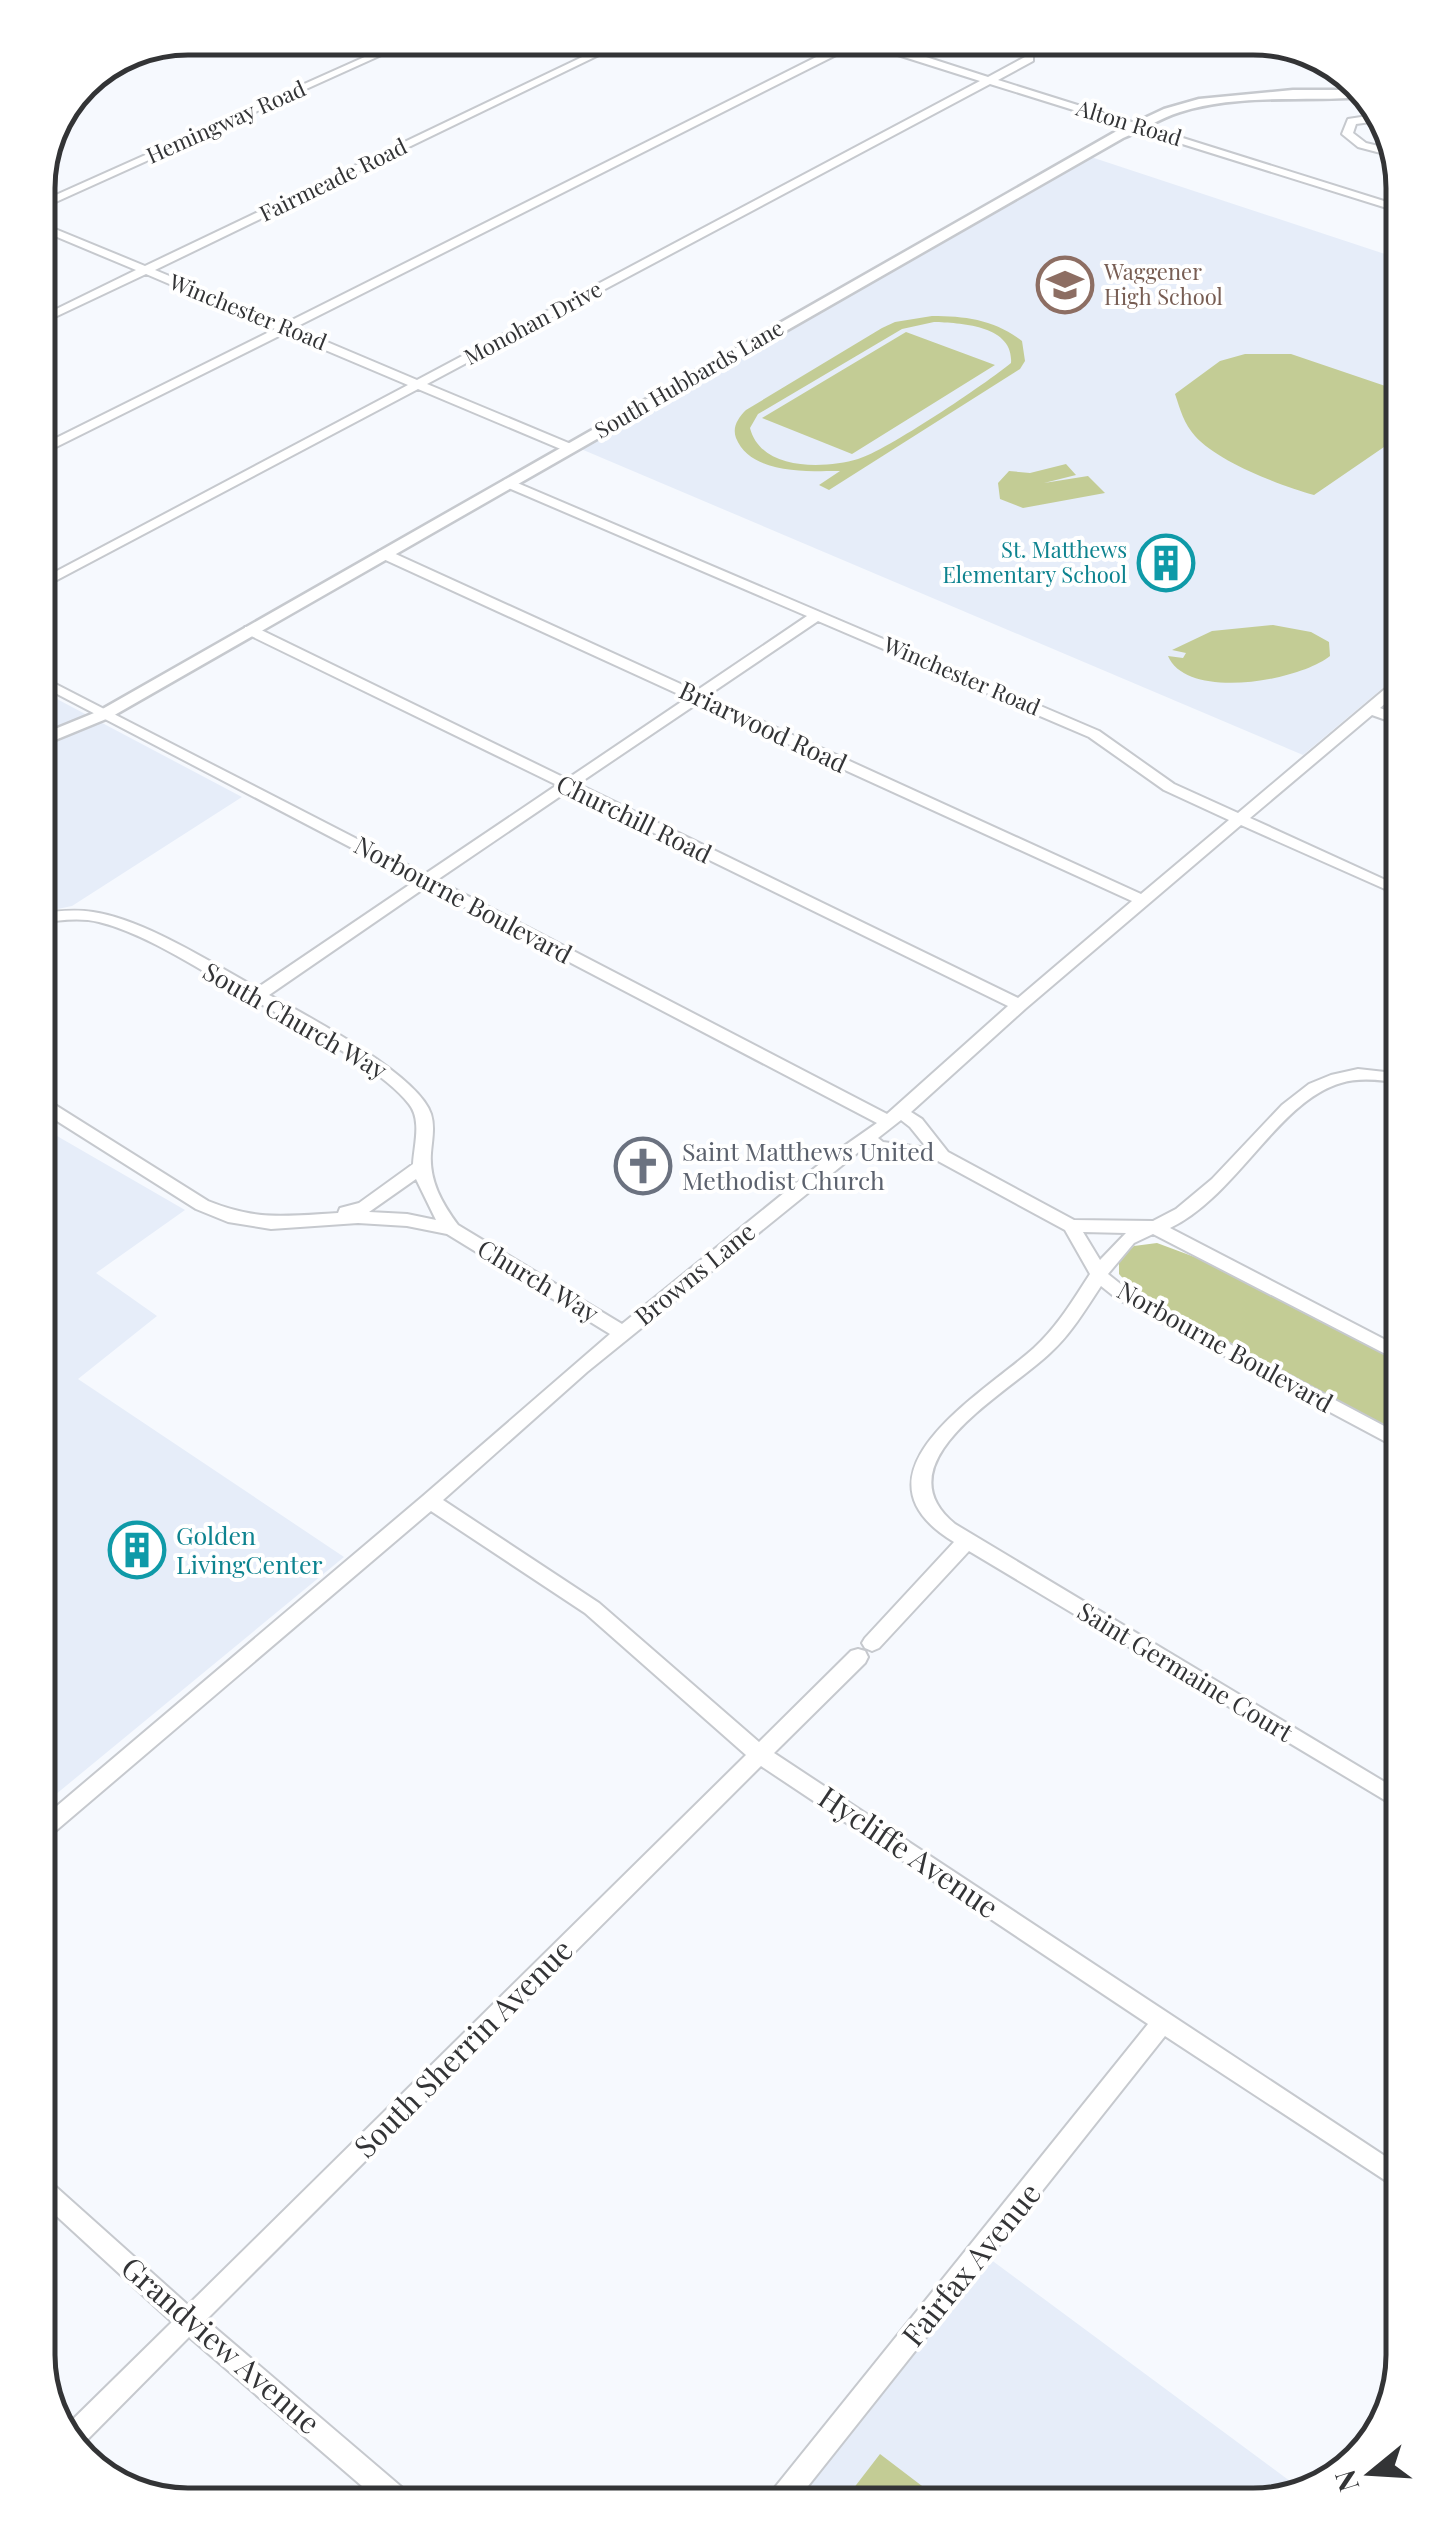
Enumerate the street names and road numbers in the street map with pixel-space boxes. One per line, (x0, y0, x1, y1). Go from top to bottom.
street label: Hemingway Road (141, 72, 310, 170)
street label: Alton Road (1072, 92, 1186, 152)
street label: Fairmeade Road (254, 130, 411, 228)
street label: Winchester Road (164, 265, 332, 356)
street label: Monohan Drive (458, 273, 607, 371)
street label: South Hubbards Lane (589, 312, 788, 444)
street label: Winchester Road (879, 628, 1045, 722)
street label: Briarwood Road (674, 672, 853, 779)
street label: Churchill Road (552, 766, 718, 869)
street label: Norbourne Boulevard (349, 827, 578, 970)
street label: South Church Way (198, 954, 394, 1086)
street label: Browns Lane (627, 1214, 761, 1332)
street label: Church Way (472, 1231, 606, 1329)
street label: Norbourne Boulevard (1112, 1273, 1339, 1419)
street label: Saint Germaine Court (1072, 1593, 1300, 1749)
street label: Hycliffe Avenue (811, 1776, 1007, 1926)
street label: South Sherrin Avenue (345, 1930, 581, 2166)
street label: Fairfax Avenue (892, 2174, 1049, 2354)
street label: Grandview Avenue (113, 2247, 329, 2442)

